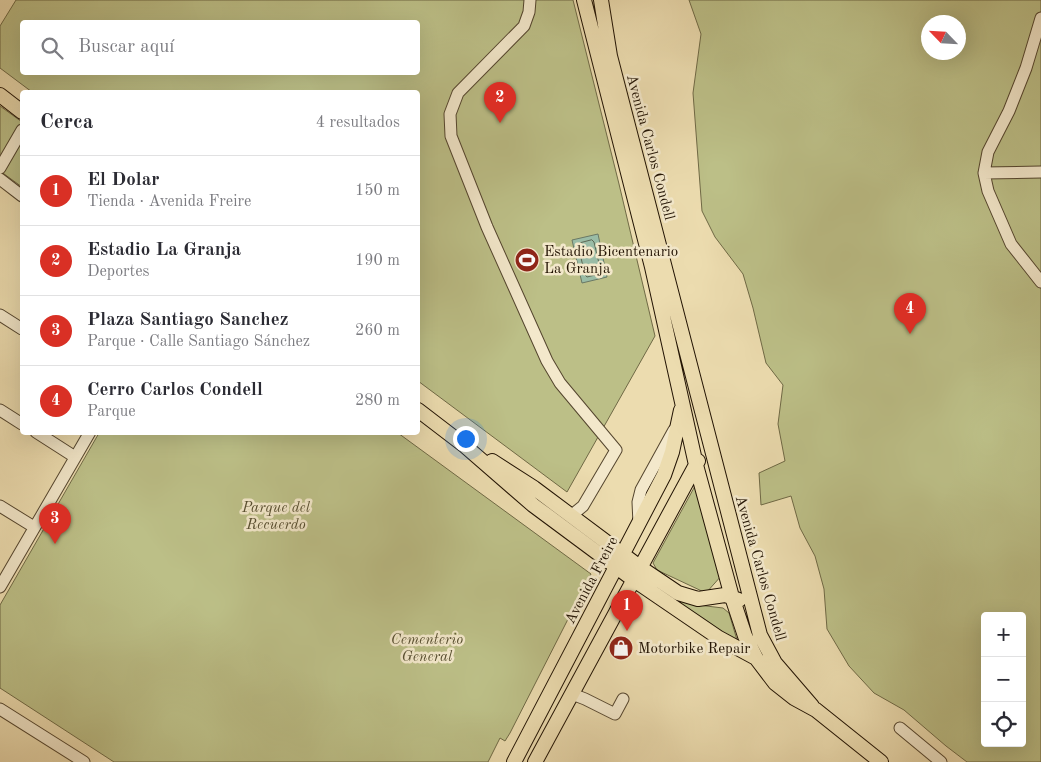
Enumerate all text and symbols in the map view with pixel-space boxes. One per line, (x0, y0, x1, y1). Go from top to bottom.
north arrow (921, 15, 966, 60)
search box (20, 20, 420, 75)
icon: search (38, 34, 66, 62)
text: Buscar aquí (78, 38, 174, 57)
street label: Avenida Carlos Condell (623, 73, 676, 222)
pin: 2 (484, 82, 516, 123)
text: Cerca (40, 112, 93, 133)
text: 4 resultados (316, 115, 400, 131)
text: El Dolar (87, 171, 160, 190)
text: 1 (51, 183, 61, 199)
text: 150 m (355, 183, 400, 199)
text: Tienda · Avenida Freire (87, 194, 251, 210)
text: Estadio La Granja (87, 241, 241, 260)
place label: Estadio Bicentenario La Granja (544, 245, 678, 277)
sports icon: Estadio Bicentenario La Granja (514, 247, 540, 273)
text: 2 (51, 253, 61, 269)
text: 190 m (355, 253, 400, 269)
text: Deportes (87, 264, 150, 280)
pin: 4 (894, 293, 926, 334)
text: Plaza Santiago Sanchez (87, 311, 288, 330)
text: 3 (51, 323, 61, 339)
text: 260 m (355, 323, 400, 339)
text: Parque · Calle Santiago Sánchez (87, 334, 310, 350)
text: Cerro Carlos Condell (87, 381, 263, 400)
text: 4 (51, 393, 61, 409)
text: 280 m (355, 393, 400, 409)
text: Parque (87, 404, 136, 420)
your location (453, 426, 479, 452)
street label: Avenida Carlos Condell (732, 494, 788, 643)
park label: Parque del Recuerdo (241, 501, 311, 533)
pin: 3 (39, 503, 71, 544)
street label: Avenida Freire (563, 534, 622, 627)
pin: 1 (611, 590, 643, 631)
map controls (981, 612, 1026, 747)
button: + (981, 612, 1026, 657)
park label: Cementerio General (391, 633, 463, 665)
shop icon: Motorbike Repair (608, 635, 634, 661)
place label: Motorbike Repair (638, 642, 751, 657)
button: − (981, 657, 1026, 702)
button: locate (981, 702, 1026, 747)

